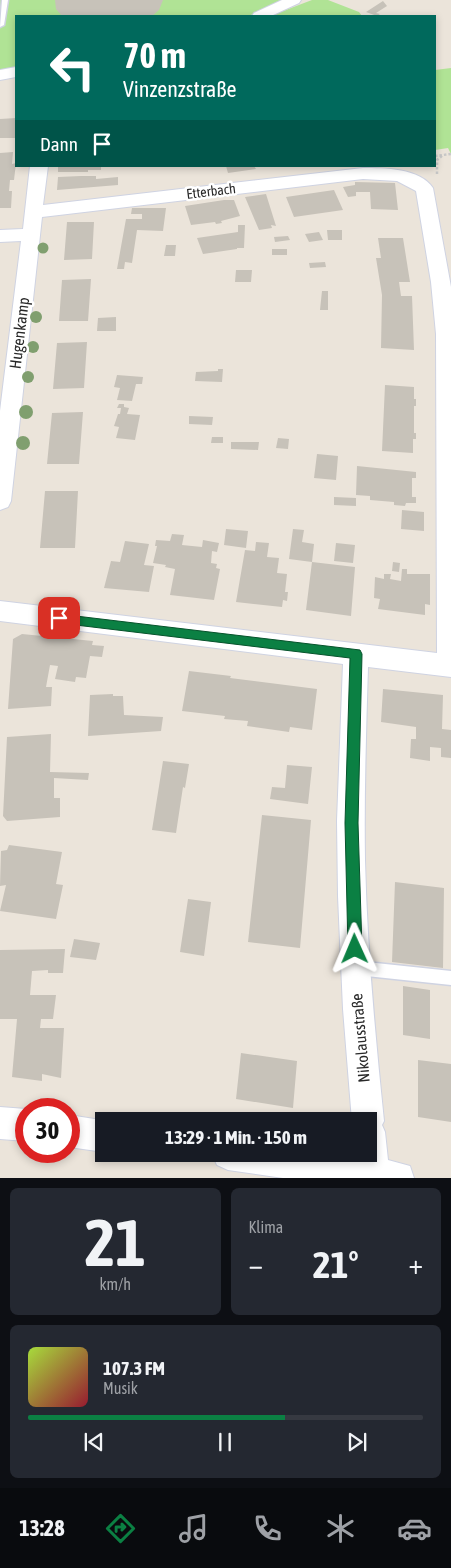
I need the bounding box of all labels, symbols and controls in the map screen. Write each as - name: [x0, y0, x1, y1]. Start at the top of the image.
- icon: left: [40, 35, 105, 100]
- text: 70 m: [123, 35, 186, 75]
- text: Vinzenzstraße: [123, 76, 237, 102]
- icon: arrive: [88, 130, 116, 158]
- text: Dann: [40, 133, 78, 155]
- street label: Etterbach: [185, 180, 237, 202]
- street label: Hugenkamp: [6, 296, 33, 370]
- pin: [38, 597, 80, 639]
- icon: arrive: [45, 604, 73, 632]
- position arrow: [328, 922, 380, 974]
- street label: Nikolausstraße: [347, 993, 373, 1083]
- speed limit sign: 30: [15, 1098, 80, 1163]
- text: 13:29 · 1 Min. · 150 m: [165, 1126, 307, 1148]
- text: 21: [85, 1205, 146, 1280]
- text: Klima: [249, 1218, 283, 1236]
- text: 21°: [313, 1243, 359, 1286]
- text: −: [249, 1248, 263, 1280]
- text: +: [408, 1248, 423, 1280]
- text: km/h: [99, 1275, 131, 1293]
- text: 107.3 FM: [103, 1357, 165, 1379]
- text: Musik: [103, 1379, 138, 1397]
- icon: previous: [80, 1428, 108, 1456]
- icon: pause: [211, 1428, 239, 1456]
- icon: next: [343, 1428, 371, 1456]
- icon: directions: [103, 1511, 138, 1546]
- icon: music: [176, 1511, 211, 1546]
- icon: phone: [250, 1511, 285, 1546]
- icon: climate: [323, 1511, 358, 1546]
- icon: car: [397, 1511, 432, 1546]
- text: 13:28: [19, 1515, 65, 1541]

